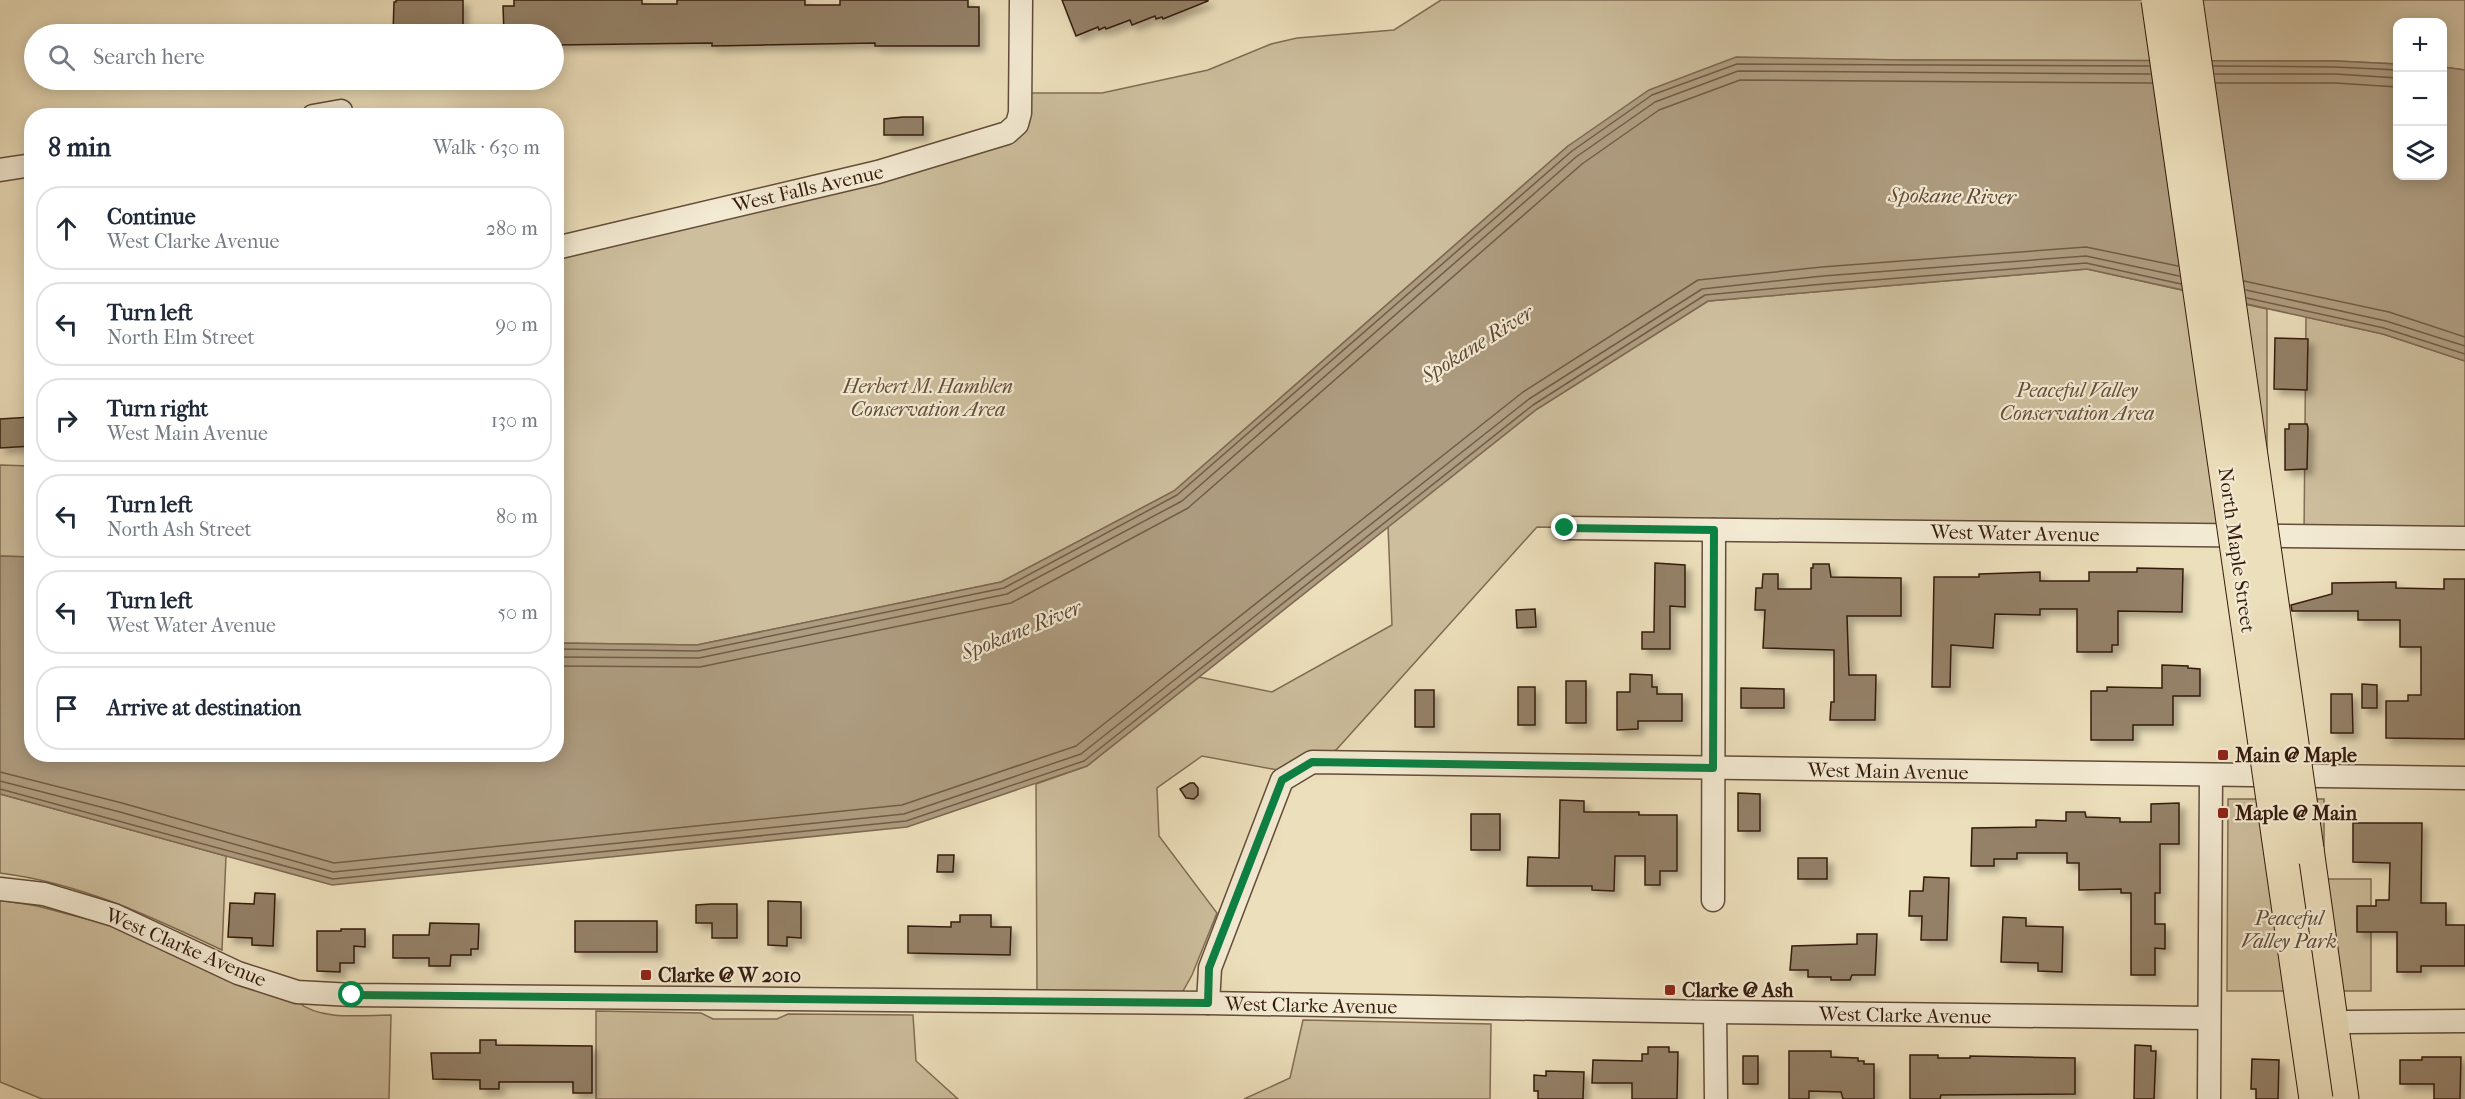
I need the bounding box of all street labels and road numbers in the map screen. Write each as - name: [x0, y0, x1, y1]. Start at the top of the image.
- street label: West Falls Avenue: [729, 160, 886, 217]
- street label: North Maple Street: [2214, 466, 2259, 634]
- street label: West Water Avenue: [1929, 521, 2100, 546]
- street label: West Main Avenue: [1806, 759, 1969, 784]
- street label: West Clarke Avenue: [101, 903, 270, 992]
- street label: West Clarke Avenue: [1224, 992, 1397, 1019]
- street label: West Clarke Avenue: [1818, 1002, 1991, 1029]

